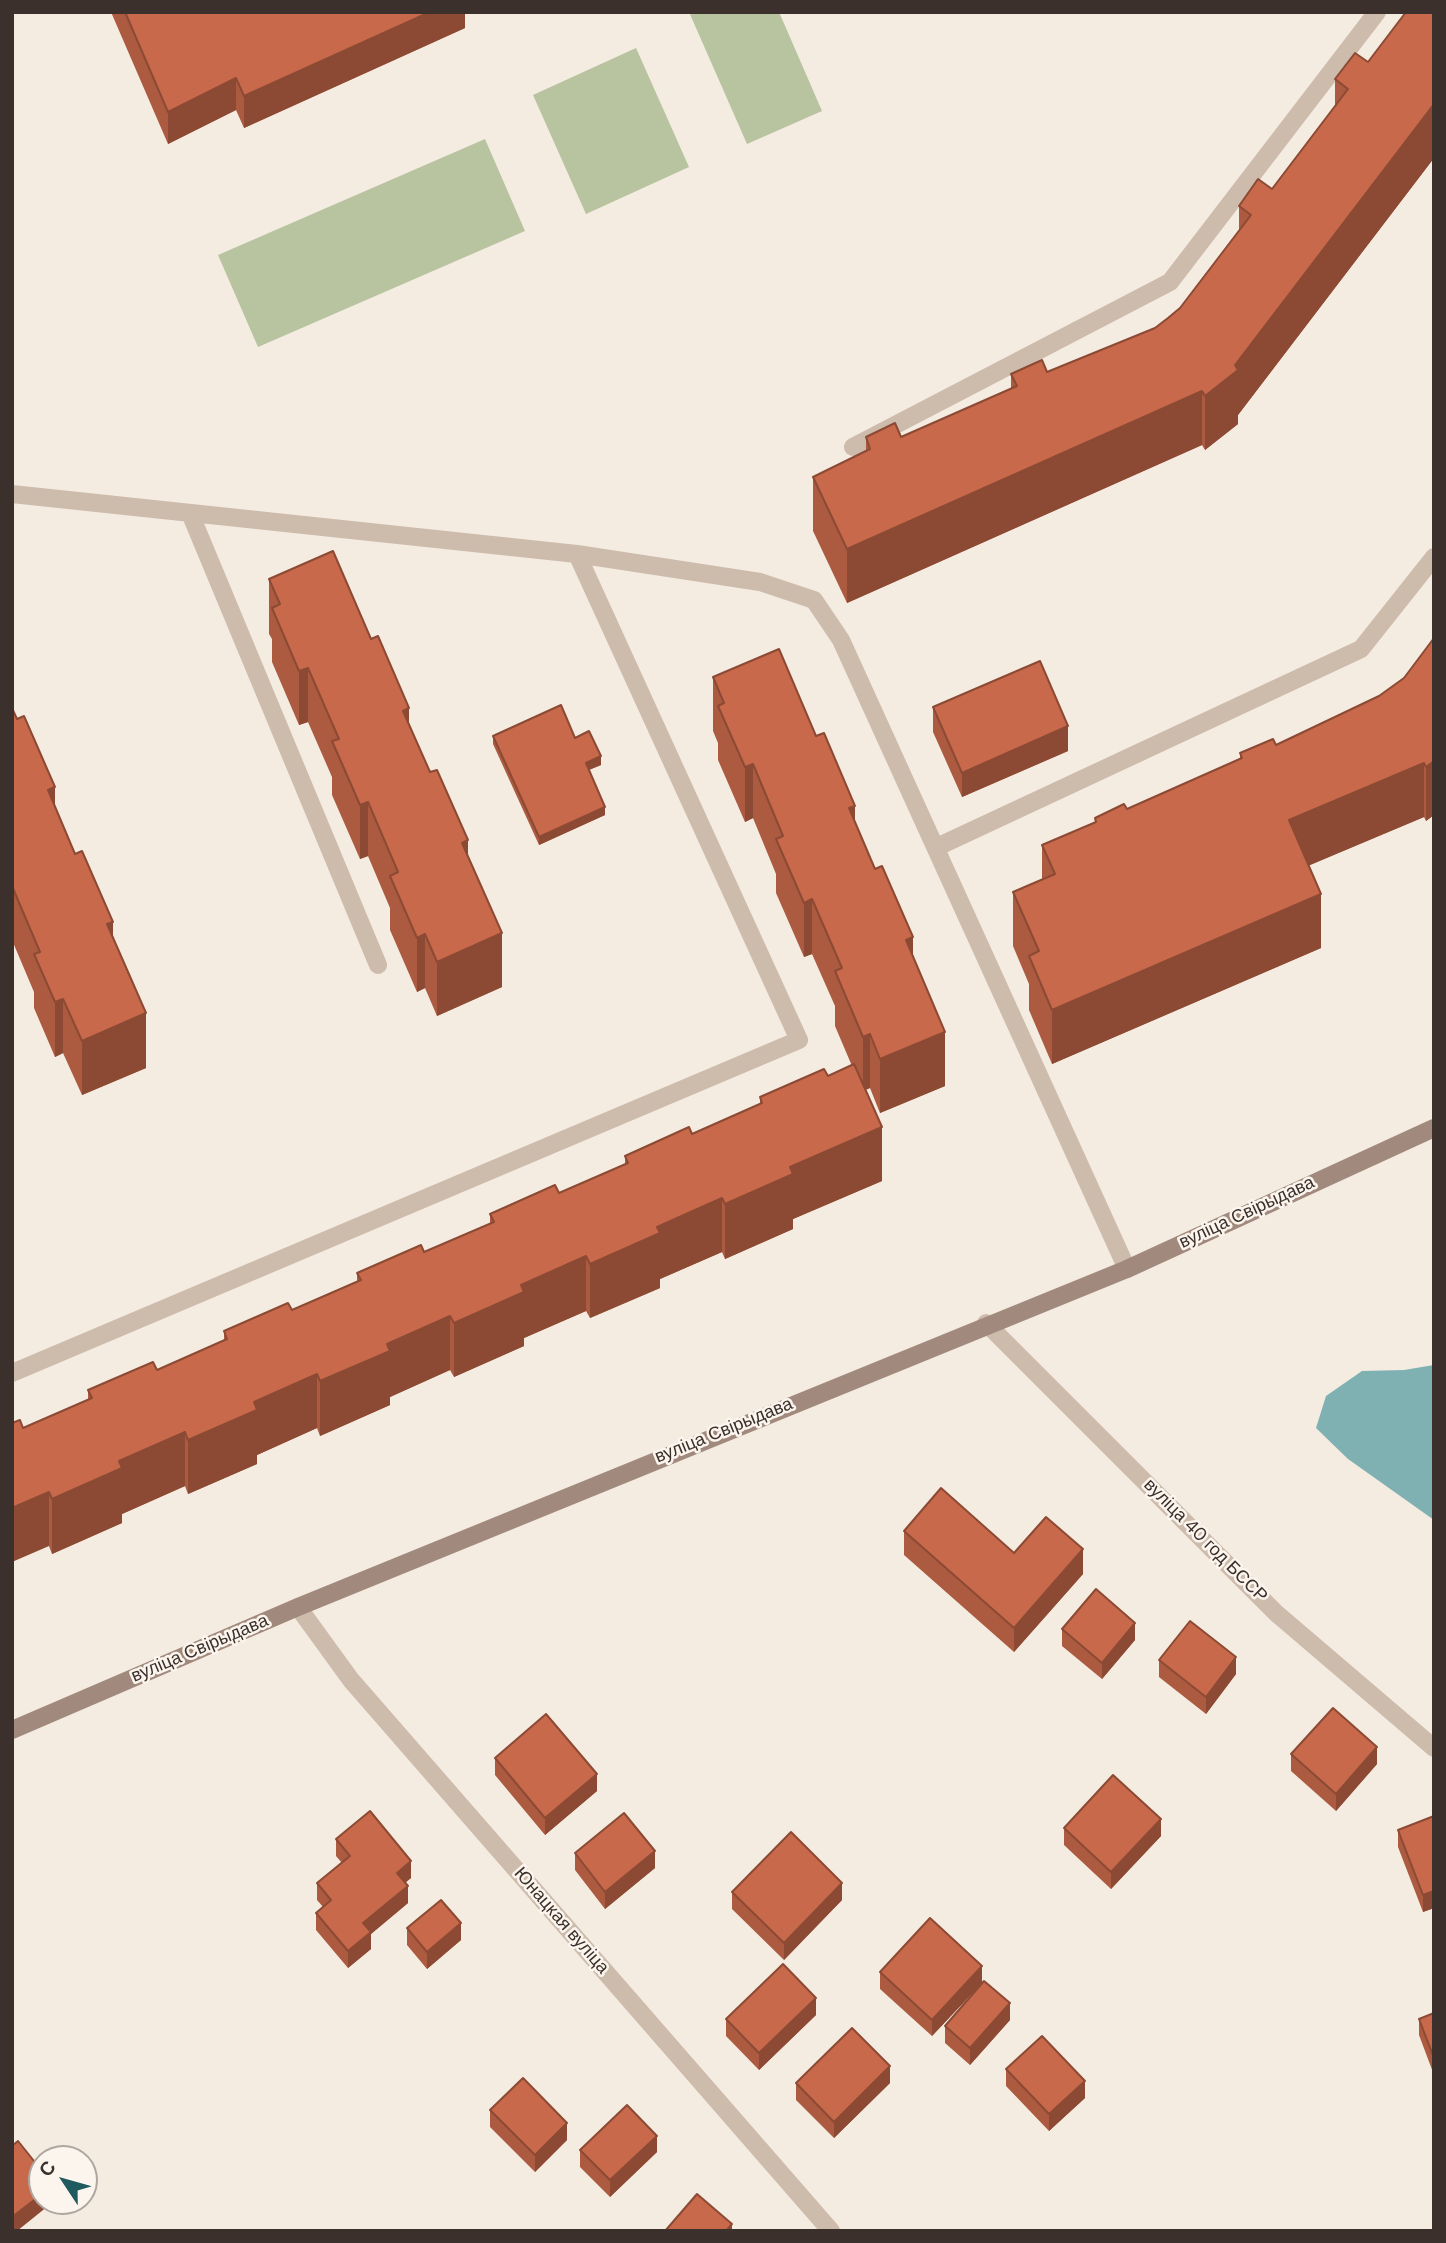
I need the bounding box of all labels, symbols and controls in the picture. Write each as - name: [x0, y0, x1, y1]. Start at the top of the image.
- street label: вуліца Свірыдава: [1176, 1172, 1318, 1254]
- street label: вуліца Свірыдава: [652, 1393, 796, 1469]
- street label: вуліца 40 год БССР: [1139, 1475, 1271, 1607]
- street label: вуліца Свірыдава: [128, 1610, 272, 1688]
- street label: Юнацкая вуліца: [509, 1863, 613, 1979]
- north arrow: [28, 2145, 98, 2215]
- text: С: [33, 2156, 61, 2181]

